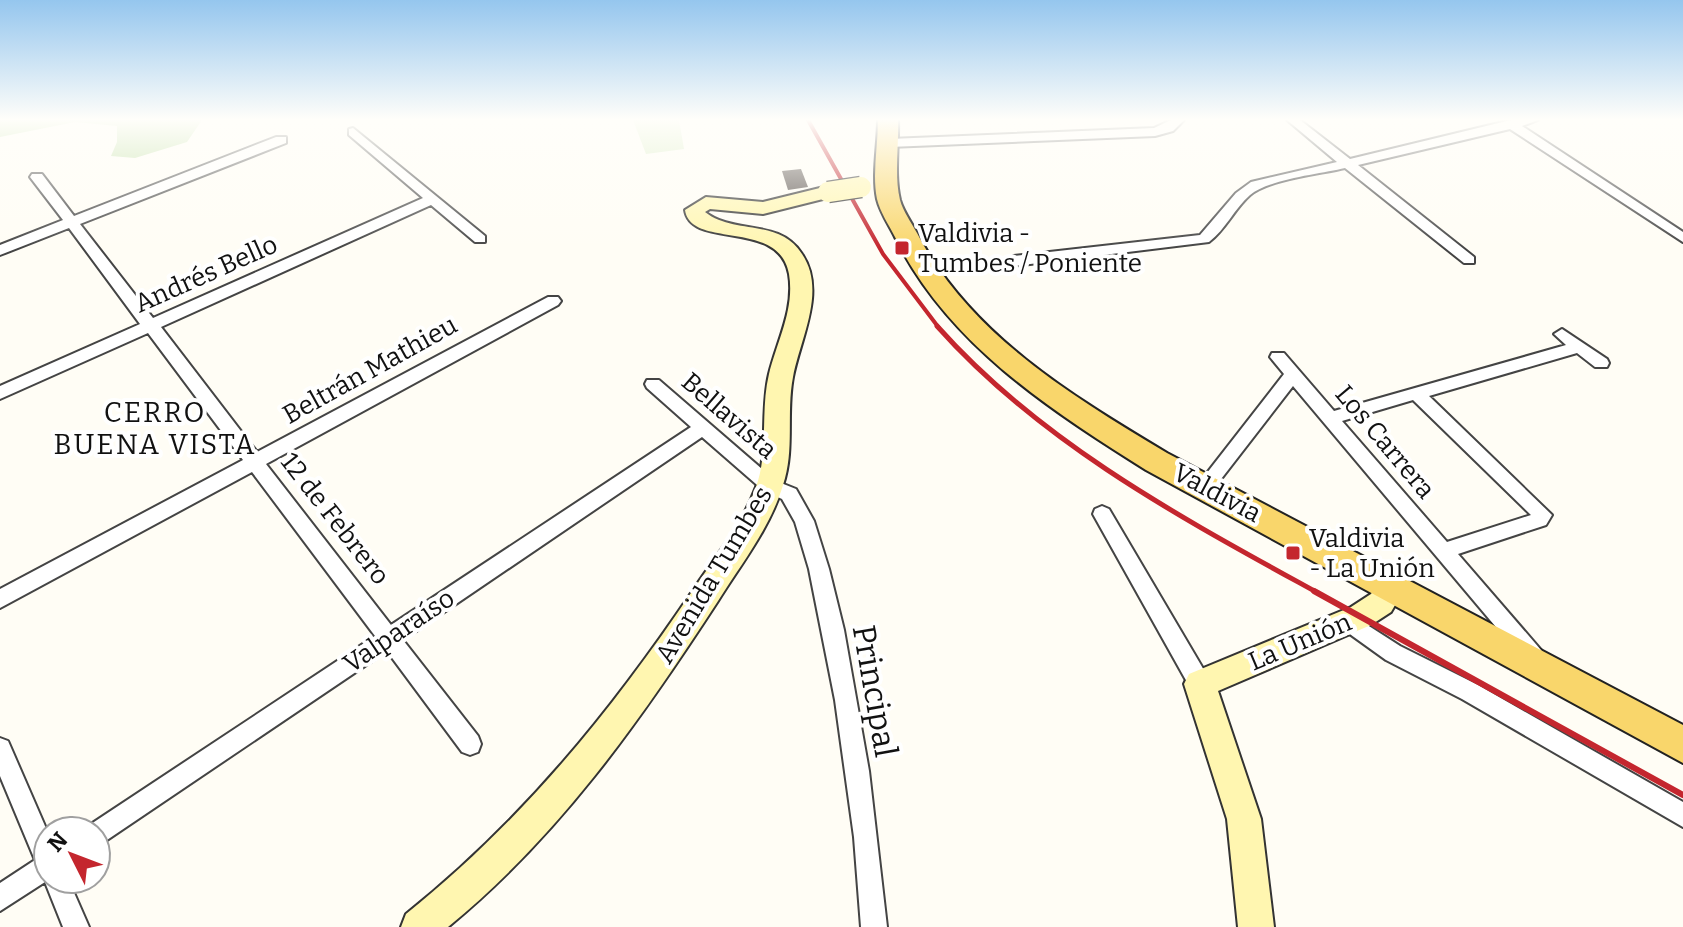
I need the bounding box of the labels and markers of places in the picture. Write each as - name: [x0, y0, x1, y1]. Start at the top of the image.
- place label: Valdivia - Tumbes / Poniente: [918, 218, 1142, 279]
- marker: Valdivia - Tumbes / Poniente: [893, 239, 911, 257]
- place label: Valdivia - La Unión: [1309, 523, 1435, 584]
- marker: Valdivia - La Unión: [1284, 544, 1302, 562]

